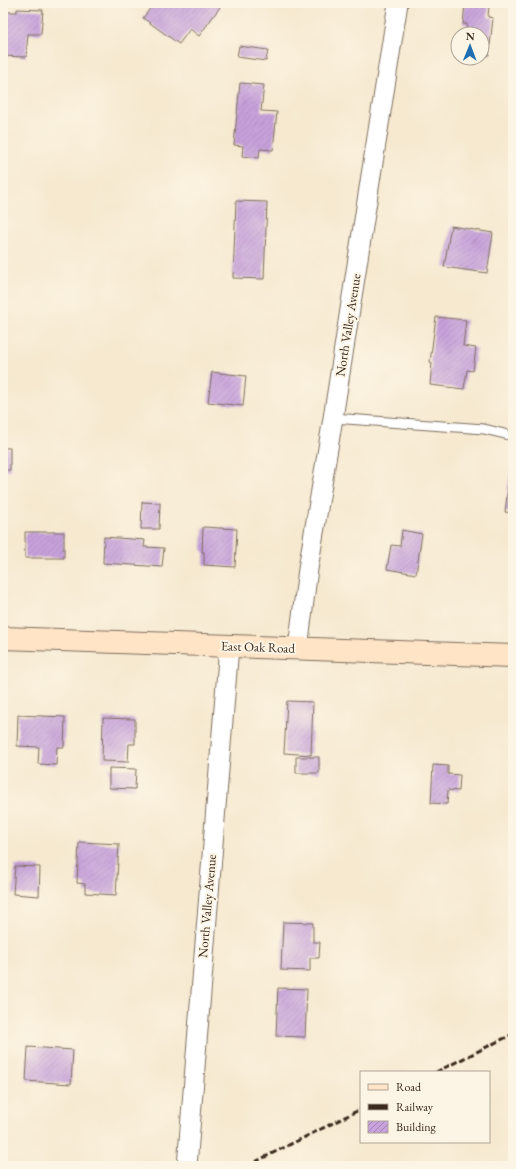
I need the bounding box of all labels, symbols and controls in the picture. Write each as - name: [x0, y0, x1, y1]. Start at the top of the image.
- north arrow: [450, 26, 490, 66]
- text: N: [466, 29, 475, 43]
- street label: North Valley Avenue: [331, 272, 365, 378]
- street label: East Oak Road: [221, 637, 296, 657]
- street label: North Valley Avenue: [194, 853, 220, 959]
- legend: [360, 1071, 490, 1143]
- text: Road: [396, 1079, 422, 1095]
- text: Railway: [396, 1099, 434, 1115]
- text: Building: [396, 1119, 437, 1135]

